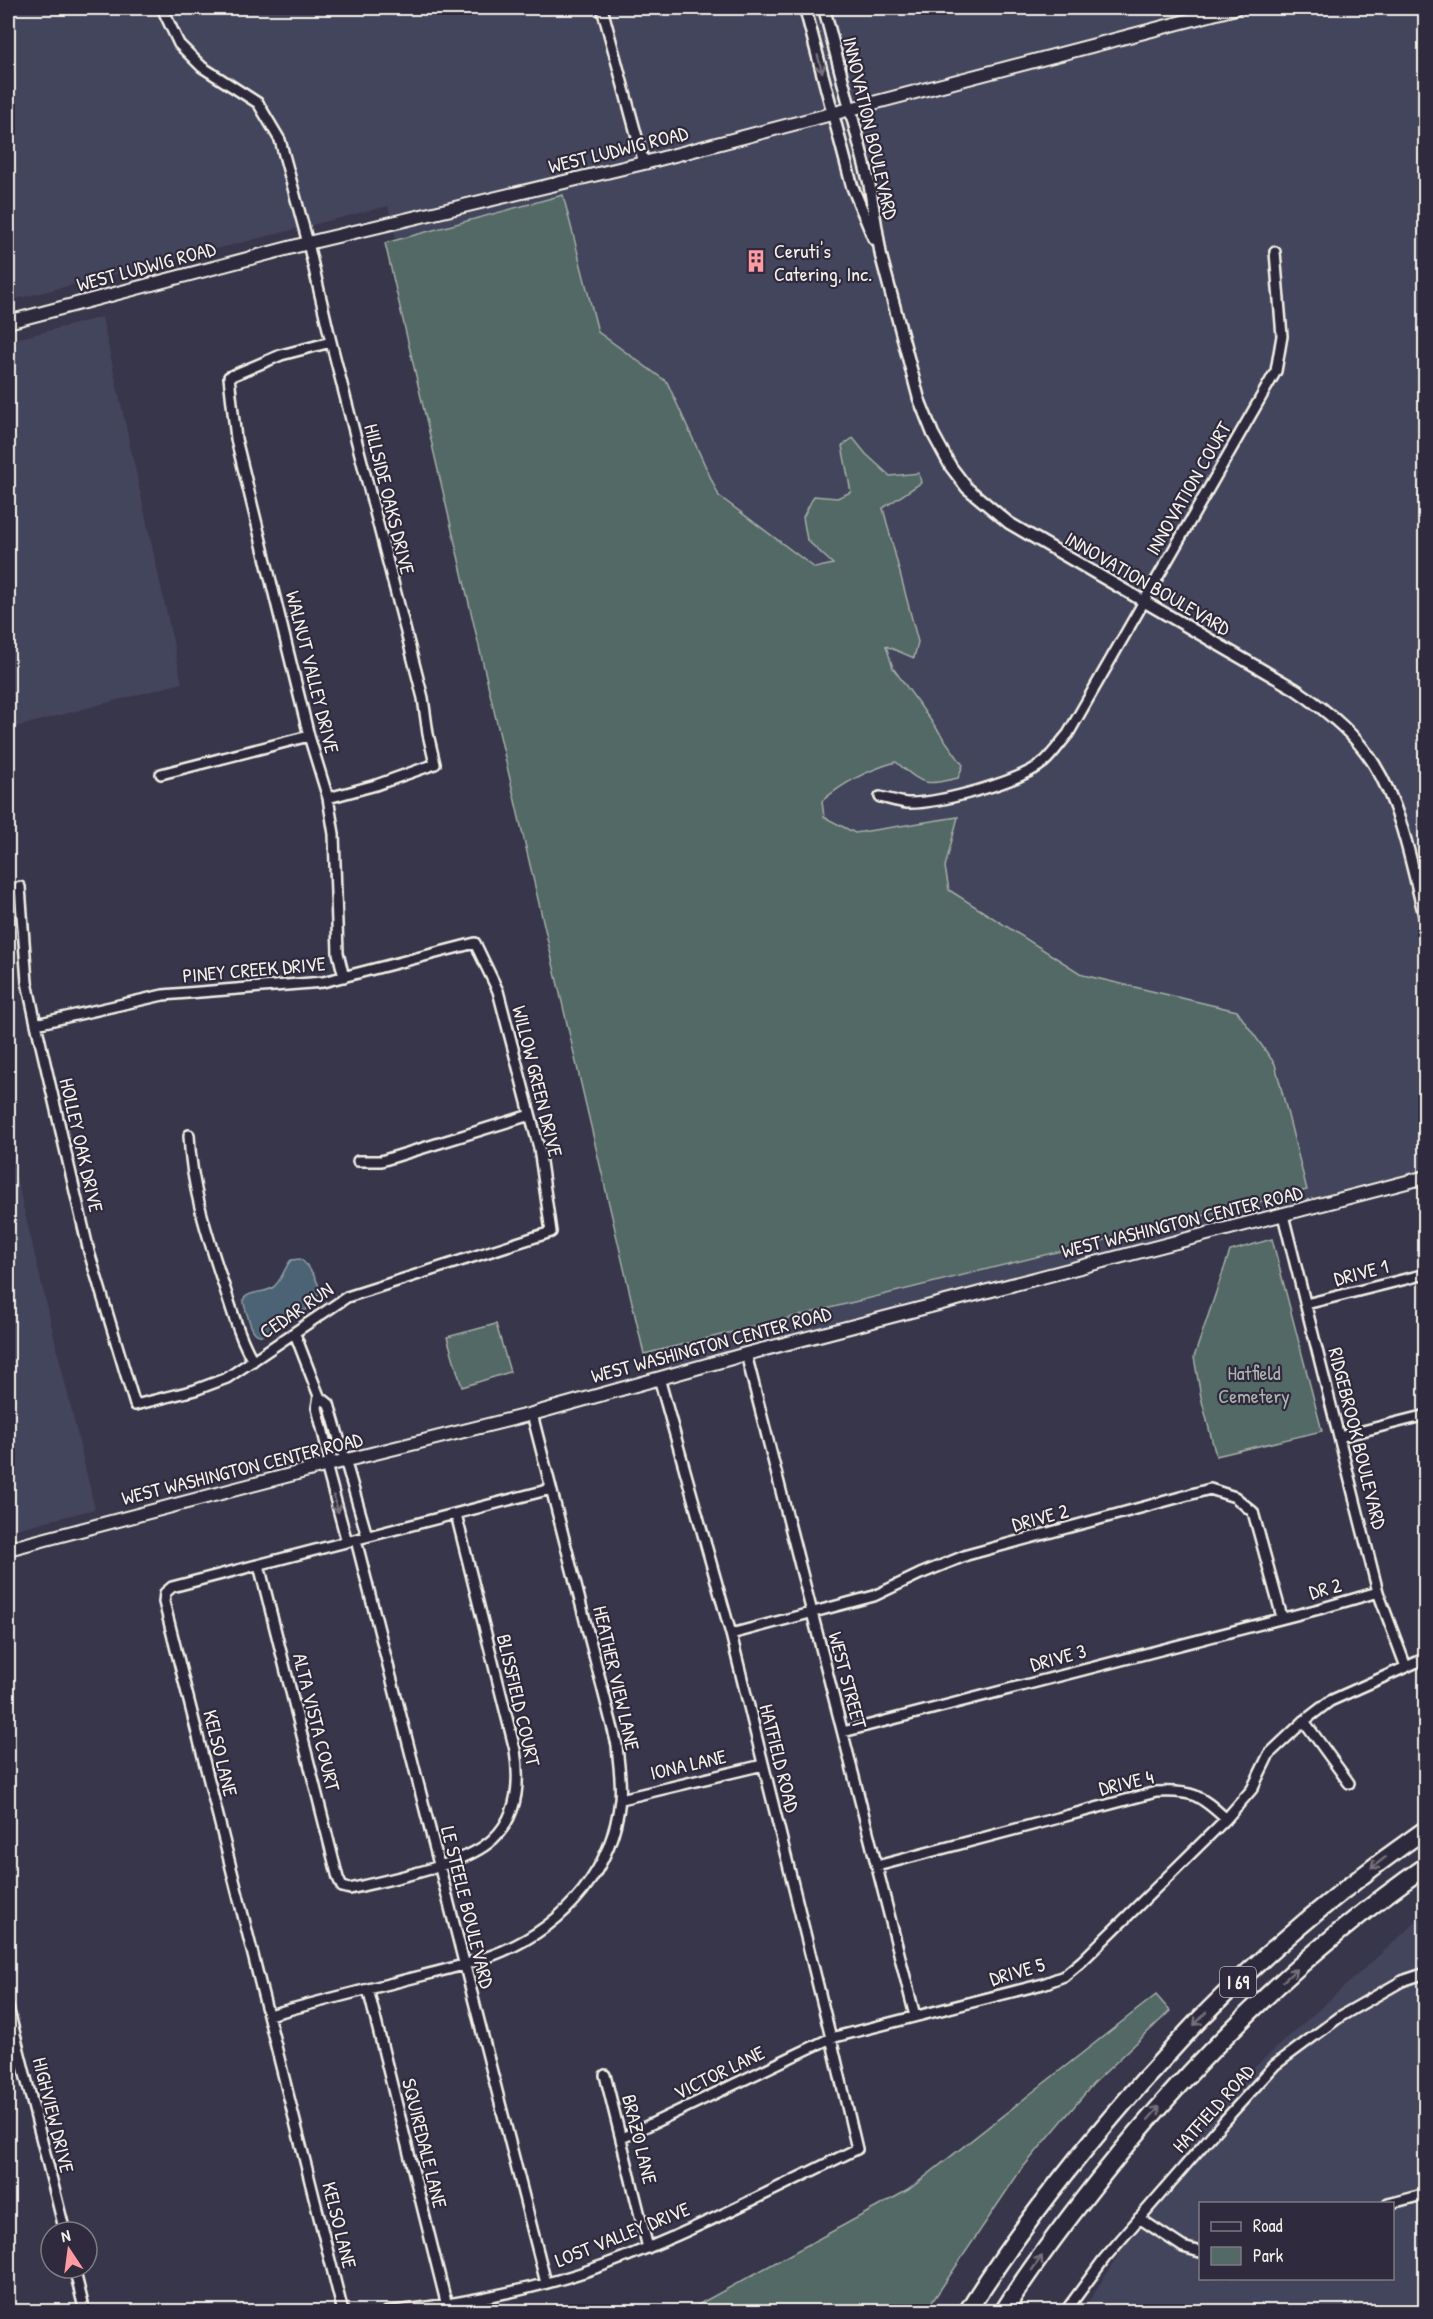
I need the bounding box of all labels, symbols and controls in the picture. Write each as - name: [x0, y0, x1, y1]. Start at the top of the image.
- street label: INNOVATION BOULEVARD: [837, 34, 905, 222]
- one-way arrow: [814, 54, 826, 73]
- street label: WEST LUDWIG ROAD: [545, 118, 691, 179]
- street label: WEST LUDWIG ROAD: [73, 234, 219, 298]
- place label: Ceruti's Catering, Inc.: [774, 237, 872, 287]
- building icon: Ceruti's Catering, Inc.: [743, 248, 769, 274]
- street label: INNOVATION COURT: [1139, 416, 1238, 560]
- street label: HILLSIDE OAKS DRIVE: [358, 421, 422, 577]
- street label: INNOVATION BOULEVARD: [1060, 525, 1236, 642]
- street label: WALNUT VALLEY DRIVE: [280, 588, 346, 756]
- street label: PINEY CREEK DRIVE: [181, 949, 327, 989]
- street label: WILLOW GREEN DRIVE: [506, 1003, 570, 1160]
- street label: HOLLEY OAK DRIVE: [53, 1075, 111, 1215]
- street label: WEST WASHINGTON CENTER ROAD: [1059, 1178, 1306, 1264]
- street label: DRIVE 1: [1331, 1252, 1391, 1292]
- street label: CEDAR RUN: [254, 1275, 338, 1345]
- street label: WEST WASHINGTON CENTER ROAD: [588, 1299, 834, 1389]
- street label: RIDGEBROOK BOULEVARD: [1322, 1344, 1394, 1532]
- park label: Hatfield Cemetery: [1218, 1359, 1290, 1409]
- street label: WEST WASHINGTON CENTER ROAD: [119, 1425, 366, 1511]
- one-way arrow: [331, 1494, 343, 1513]
- street label: DRIVE 2: [1009, 1496, 1072, 1537]
- street label: DR 2: [1306, 1571, 1345, 1605]
- street label: HEATHER VIEW LANE: [587, 1603, 647, 1753]
- street label: WEST STREET: [822, 1629, 874, 1732]
- street label: BLISSFIELD COURT: [491, 1631, 547, 1769]
- street label: DRIVE 3: [1027, 1637, 1089, 1677]
- street label: ALTA VISTA COURT: [287, 1650, 347, 1794]
- street label: HATFIELD ROAD: [754, 1701, 807, 1815]
- street label: KELSO LANE: [197, 1707, 245, 1799]
- street label: IONA LANE: [647, 1742, 729, 1786]
- street label: DRIVE 4: [1096, 1763, 1156, 1801]
- street label: LE STEELE BOULEVARD: [435, 1823, 501, 1991]
- one-way arrow: [1370, 1856, 1386, 1869]
- street label: DRIVE 5: [986, 1950, 1048, 1992]
- road number: I 69: [1220, 1967, 1256, 1997]
- one-way arrow: [1283, 1967, 1298, 1982]
- one-way arrow: [1193, 2012, 1208, 2027]
- street label: VICTOR LANE: [669, 2038, 769, 2106]
- street label: HIGHVIEW DRIVE: [27, 2054, 81, 2176]
- street label: HATFIELD ROAD: [1166, 2058, 1260, 2158]
- street label: SQUIREDALE LANE: [396, 2075, 454, 2211]
- street label: BRAZO LANE: [616, 2091, 664, 2187]
- one-way arrow: [1147, 2106, 1161, 2121]
- street label: KELSO LANE: [316, 2179, 364, 2271]
- street label: LOST VALLEY DRIVE: [551, 2195, 694, 2273]
- legend: [1199, 2202, 1394, 2280]
- text: Road: [1253, 2213, 1283, 2238]
- north arrow: [39, 2220, 99, 2280]
- text: N: [59, 2224, 73, 2247]
- text: Park: [1253, 2243, 1284, 2268]
- one-way arrow: [1031, 2256, 1043, 2272]

